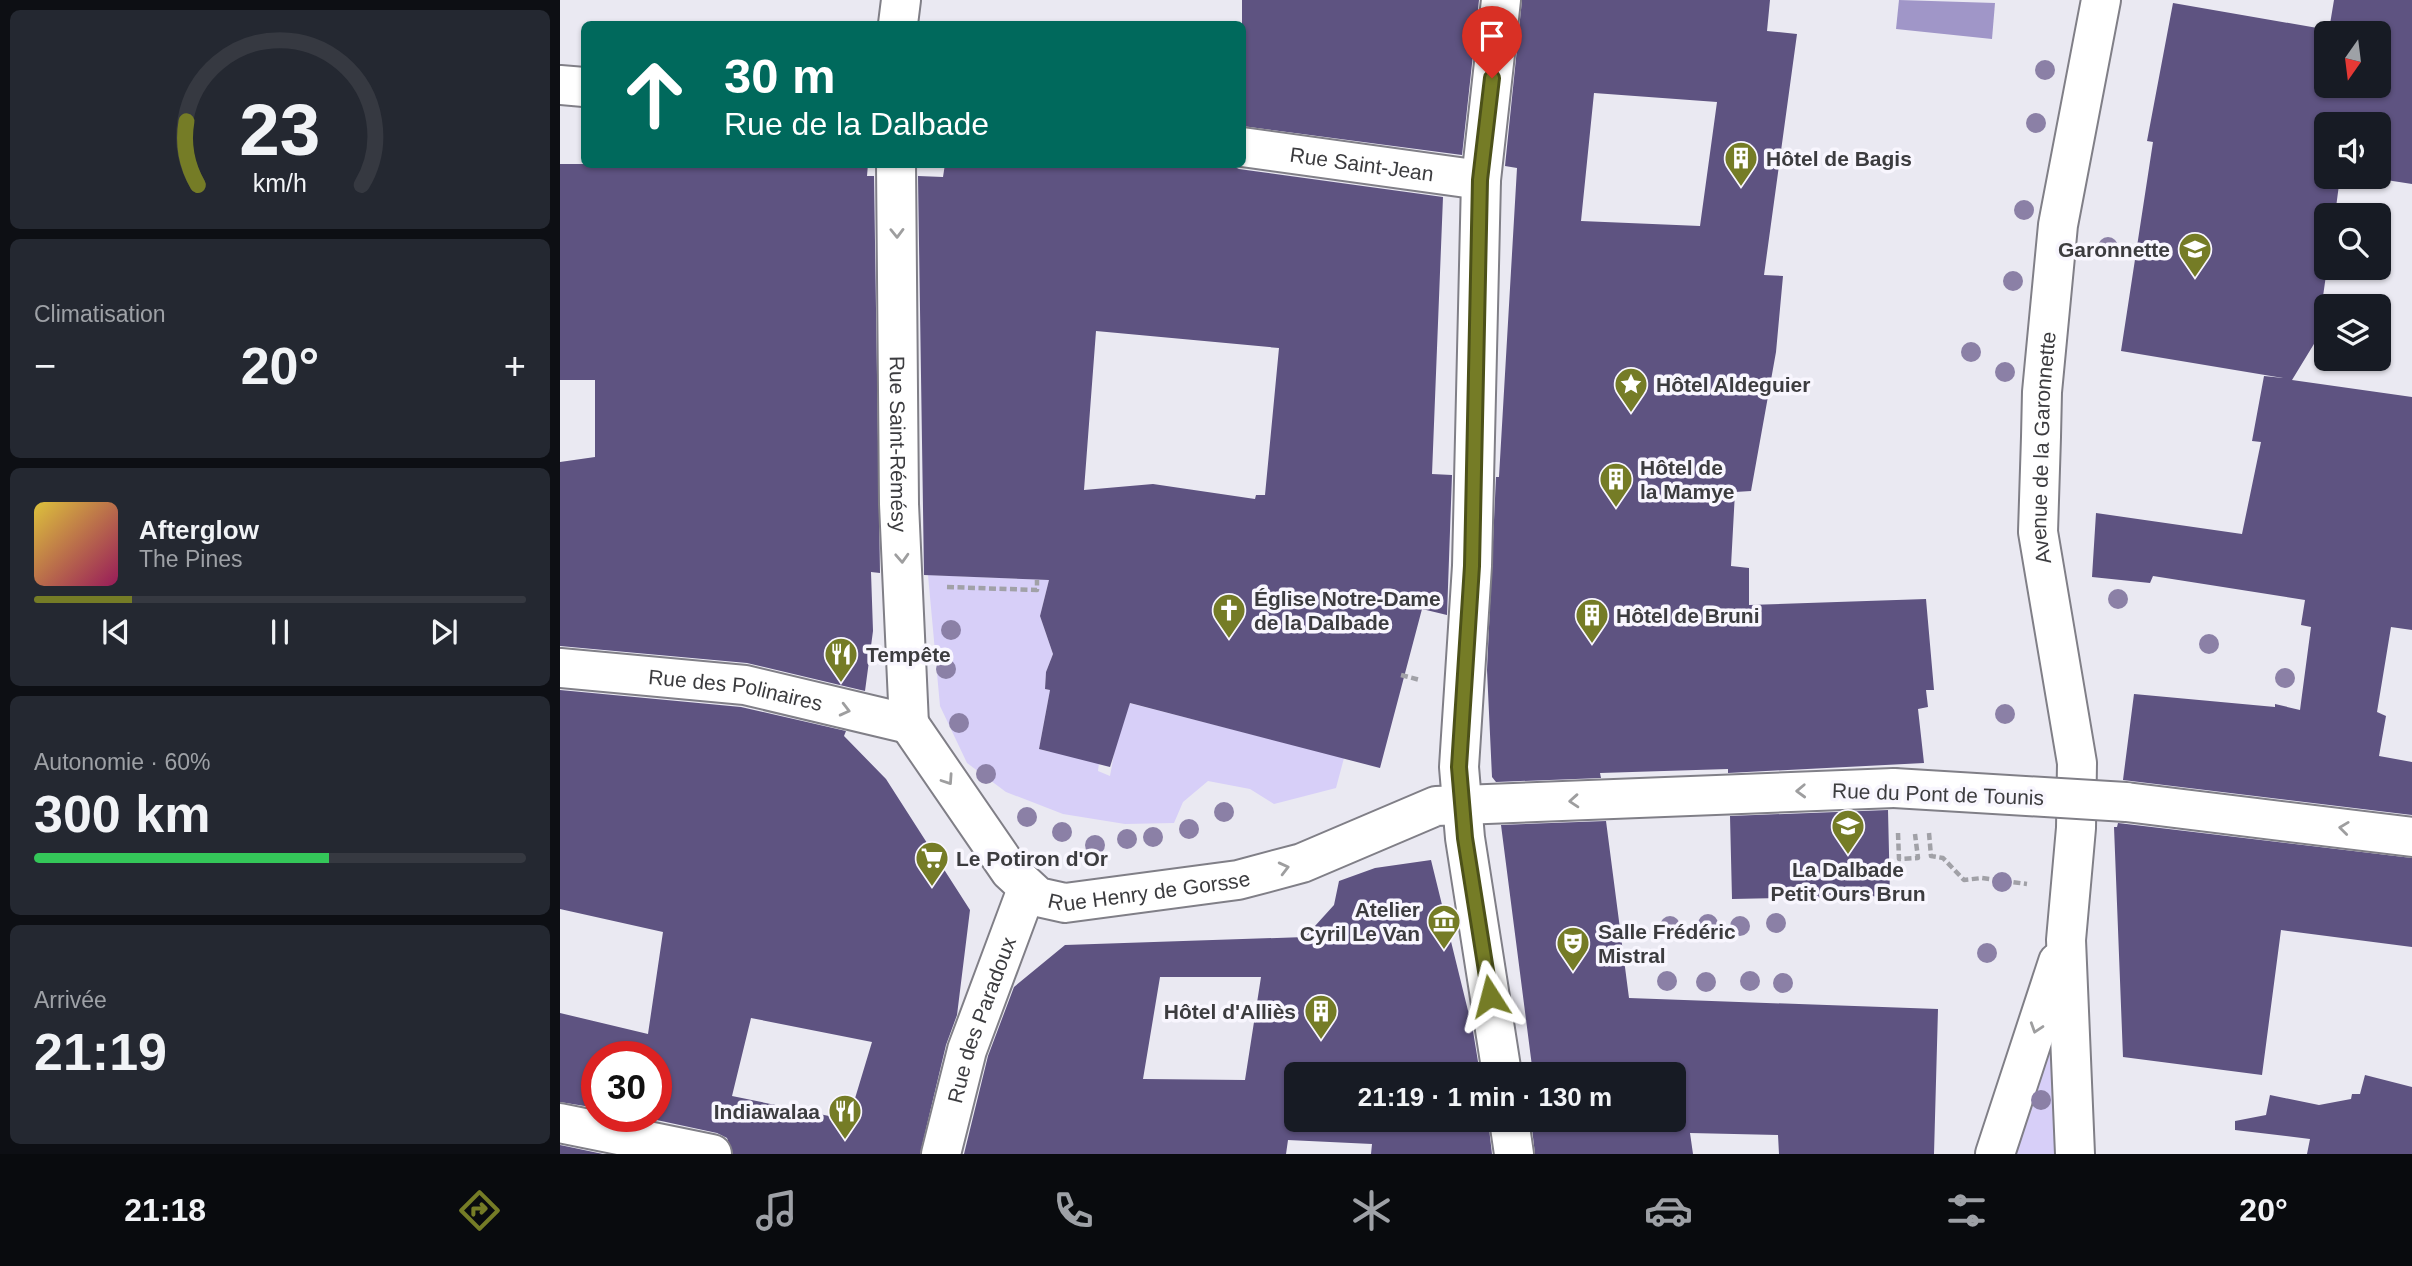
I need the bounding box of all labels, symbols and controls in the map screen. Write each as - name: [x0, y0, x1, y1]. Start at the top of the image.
- pin: [1462, 6, 1522, 78]
- icon: arrive: [1473, 17, 1511, 55]
- north arrow: [2314, 21, 2390, 98]
- map controls: [2314, 21, 2391, 371]
- icon: ahead: [609, 49, 700, 140]
- text: 30 m: [724, 49, 836, 103]
- text: 23: [240, 90, 320, 171]
- text: Rue de la Dalbade: [724, 106, 989, 142]
- button: sound: [2314, 112, 2391, 189]
- building icon: Hôtel de Bagis: [1722, 139, 1760, 188]
- street label: Rue Saint-Jean: [1289, 142, 1435, 185]
- place label: Hôtel de Bagis: [1766, 147, 1912, 170]
- text: km/h: [253, 169, 307, 197]
- button: search: [2314, 203, 2391, 280]
- one-way arrow: [889, 227, 904, 238]
- school or university icon: Garonnette: [2176, 230, 2214, 279]
- place label: Garonnette: [2058, 238, 2170, 261]
- button: layers: [2314, 294, 2391, 371]
- text: Climatisation: [34, 301, 166, 327]
- street label: Avenue de la Garonnette: [2026, 330, 2059, 566]
- text: 20°: [241, 337, 319, 395]
- text: −: [34, 345, 56, 387]
- text: +: [504, 345, 526, 387]
- street label: Rue Saint-Rémésy: [886, 356, 912, 533]
- place icon: Hôtel Aldeguier: [1612, 365, 1650, 414]
- place label: Hôtel Aldeguier: [1656, 373, 1810, 396]
- place label: Hôtel de la Mamye: [1640, 456, 1735, 503]
- building icon: Hôtel de la Mamye: [1597, 460, 1635, 509]
- text: Afterglow: [139, 515, 259, 545]
- text: The Pines: [139, 546, 243, 572]
- one-way arrow: [894, 553, 909, 564]
- place label: Église Notre-Dame de la Dalbade: [1254, 587, 1441, 634]
- church icon: Église Notre-Dame de la Dalbade: [1210, 591, 1248, 640]
- building icon: Hôtel de Bruni: [1573, 596, 1611, 645]
- place label: Hôtel de Bruni: [1616, 604, 1760, 627]
- icon: previous: [97, 613, 135, 651]
- icon: pause: [261, 613, 299, 651]
- icon: next: [425, 613, 463, 651]
- restaurant icon: Tempête: [822, 635, 860, 684]
- place label: Tempête: [866, 643, 951, 666]
- street label: Rue des Polinaires: [647, 665, 825, 715]
- one-way arrow: [839, 702, 851, 716]
- text: Autonomie · 60%: [34, 749, 210, 775]
- one-way arrow: [939, 772, 952, 785]
- street label: Rue du Pont de Tounis: [1832, 779, 2044, 809]
- one-way arrow: [1795, 783, 1806, 799]
- text: 300 km: [34, 785, 210, 843]
- one-way arrow: [1568, 793, 1579, 808]
- school or university icon: La Dalbade Petit Ours Brun: [1829, 807, 1867, 856]
- one-way arrow: [2338, 821, 2350, 836]
- supermarket icon: Le Potiron d'Or: [913, 839, 951, 888]
- place label: Le Potiron d'Or: [956, 847, 1108, 870]
- place label: La Dalbade Petit Ours Brun: [1770, 858, 1926, 905]
- one-way arrow: [1278, 862, 1290, 876]
- street label: Rue Henry de Gorsse: [1046, 866, 1252, 915]
- place label: Atelier Cyril Le Van: [1300, 898, 1420, 945]
- museum icon: Atelier Cyril Le Van: [1425, 902, 1463, 951]
- place label: Salle Frédéric Mistral: [1598, 920, 1736, 967]
- theatre icon: Salle Frédéric Mistral: [1554, 924, 1592, 973]
- street label: Rue des Paradoux: [943, 933, 1020, 1105]
- position arrow: [1453, 959, 1527, 1033]
- text: Arrivée: [34, 987, 107, 1013]
- building icon: Hôtel d'Alliès: [1302, 992, 1340, 1041]
- place label: Hôtel d'Alliès: [1164, 1000, 1296, 1023]
- one-way arrow: [2030, 1021, 2044, 1033]
- text: 21:19: [34, 1023, 167, 1081]
- speed limit sign: 30: [581, 1041, 672, 1132]
- text: 21:19 · 1 min · 130 m: [1358, 1082, 1612, 1112]
- restaurant icon: Indiawalaa: [826, 1092, 864, 1141]
- place label: Indiawalaa: [714, 1100, 820, 1123]
- icon: directions: [455, 1186, 504, 1235]
- icon: music: [752, 1186, 801, 1235]
- icon: phone: [1049, 1186, 1098, 1235]
- icon: climate: [1347, 1186, 1396, 1235]
- icon: car: [1644, 1186, 1693, 1235]
- icon: filters: [1942, 1186, 1991, 1235]
- text: 21:18: [124, 1192, 206, 1228]
- text: 20°: [2239, 1192, 2288, 1228]

